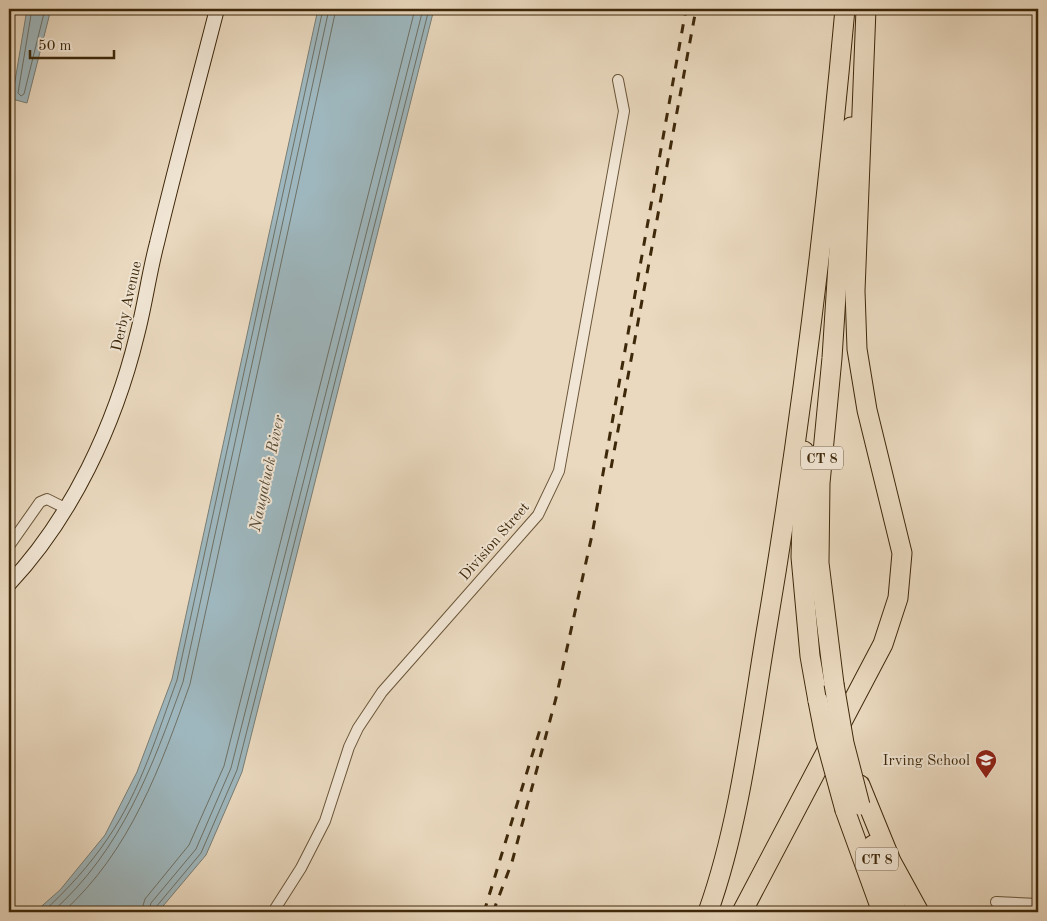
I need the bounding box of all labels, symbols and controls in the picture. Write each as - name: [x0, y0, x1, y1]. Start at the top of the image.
- scale bar: [30, 28, 114, 60]
- text: 50 m: [38, 39, 72, 54]
- street label: Derby Avenue: [110, 260, 145, 353]
- water label: Naugatuck River: [248, 413, 288, 534]
- road number: CT 8: [801, 446, 843, 469]
- street label: Division Street: [457, 500, 533, 584]
- school or university icon: Irving School: [974, 748, 998, 779]
- place label: Irving School: [883, 754, 970, 769]
- road number: CT 8: [856, 848, 898, 871]

